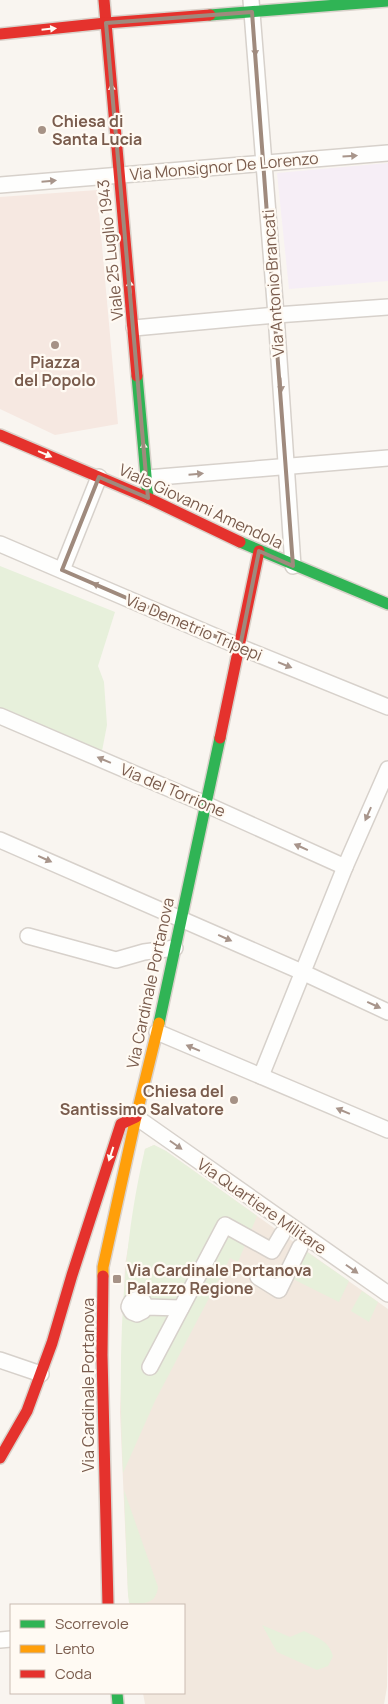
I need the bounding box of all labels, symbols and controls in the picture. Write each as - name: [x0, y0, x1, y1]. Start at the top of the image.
- one-way arrow: [41, 25, 57, 33]
- one-way arrow: [251, 41, 259, 57]
- one-way arrow: [108, 83, 116, 99]
- place label: Chiesa di Santa Lucia: [52, 110, 142, 150]
- marker: Chiesa di Santa Lucia: [36, 124, 48, 136]
- street label: Via Monsignor De Lorenzo: [129, 147, 319, 185]
- one-way arrow: [342, 152, 358, 160]
- one-way arrow: [41, 176, 57, 184]
- street label: Viale 25 Luglio 1943: [92, 178, 128, 322]
- street label: Via Antonio Brancati: [257, 209, 289, 357]
- one-way arrow: [126, 279, 134, 295]
- marker: Piazza del Popolo: [49, 339, 61, 351]
- place label: Piazza del Popolo: [14, 351, 96, 391]
- one-way arrow: [277, 377, 285, 393]
- one-way arrow: [140, 441, 148, 457]
- one-way arrow: [38, 450, 53, 458]
- street label: Viale Giovanni Amendola: [115, 458, 287, 554]
- one-way arrow: [188, 470, 204, 478]
- one-way arrow: [92, 582, 106, 590]
- street label: Via Demetrio Tripepi: [122, 588, 266, 666]
- one-way arrow: [278, 662, 293, 670]
- one-way arrow: [97, 756, 111, 764]
- street label: Via del Torrione: [117, 758, 229, 822]
- one-way arrow: [364, 807, 372, 821]
- one-way arrow: [294, 842, 308, 850]
- one-way arrow: [38, 856, 52, 864]
- street label: Via Cardinale Portanova: [121, 895, 179, 1071]
- one-way arrow: [218, 934, 232, 942]
- one-way arrow: [366, 1000, 381, 1009]
- one-way arrow: [186, 1043, 200, 1051]
- place label: Chiesa del Santissimo Salvatore: [60, 1080, 224, 1120]
- marker: Chiesa del Santissimo Salvatore: [228, 1094, 240, 1106]
- one-way arrow: [336, 1106, 350, 1114]
- one-way arrow: [169, 1140, 183, 1150]
- one-way arrow: [107, 1147, 115, 1162]
- street label: Via Quartiere Militare: [193, 1153, 331, 1259]
- place label: Via Cardinale Portanova Palazzo Regione: [127, 1259, 312, 1299]
- one-way arrow: [345, 1264, 359, 1274]
- marker: Via Cardinale Portanova Palazzo Regione: [111, 1273, 123, 1285]
- street label: Via Cardinale Portanova: [77, 1298, 99, 1472]
- legend: [10, 1604, 185, 1694]
- text: Scorrevole: [55, 1613, 129, 1634]
- text: Lento: [55, 1638, 95, 1659]
- text: Coda: [55, 1663, 92, 1684]

